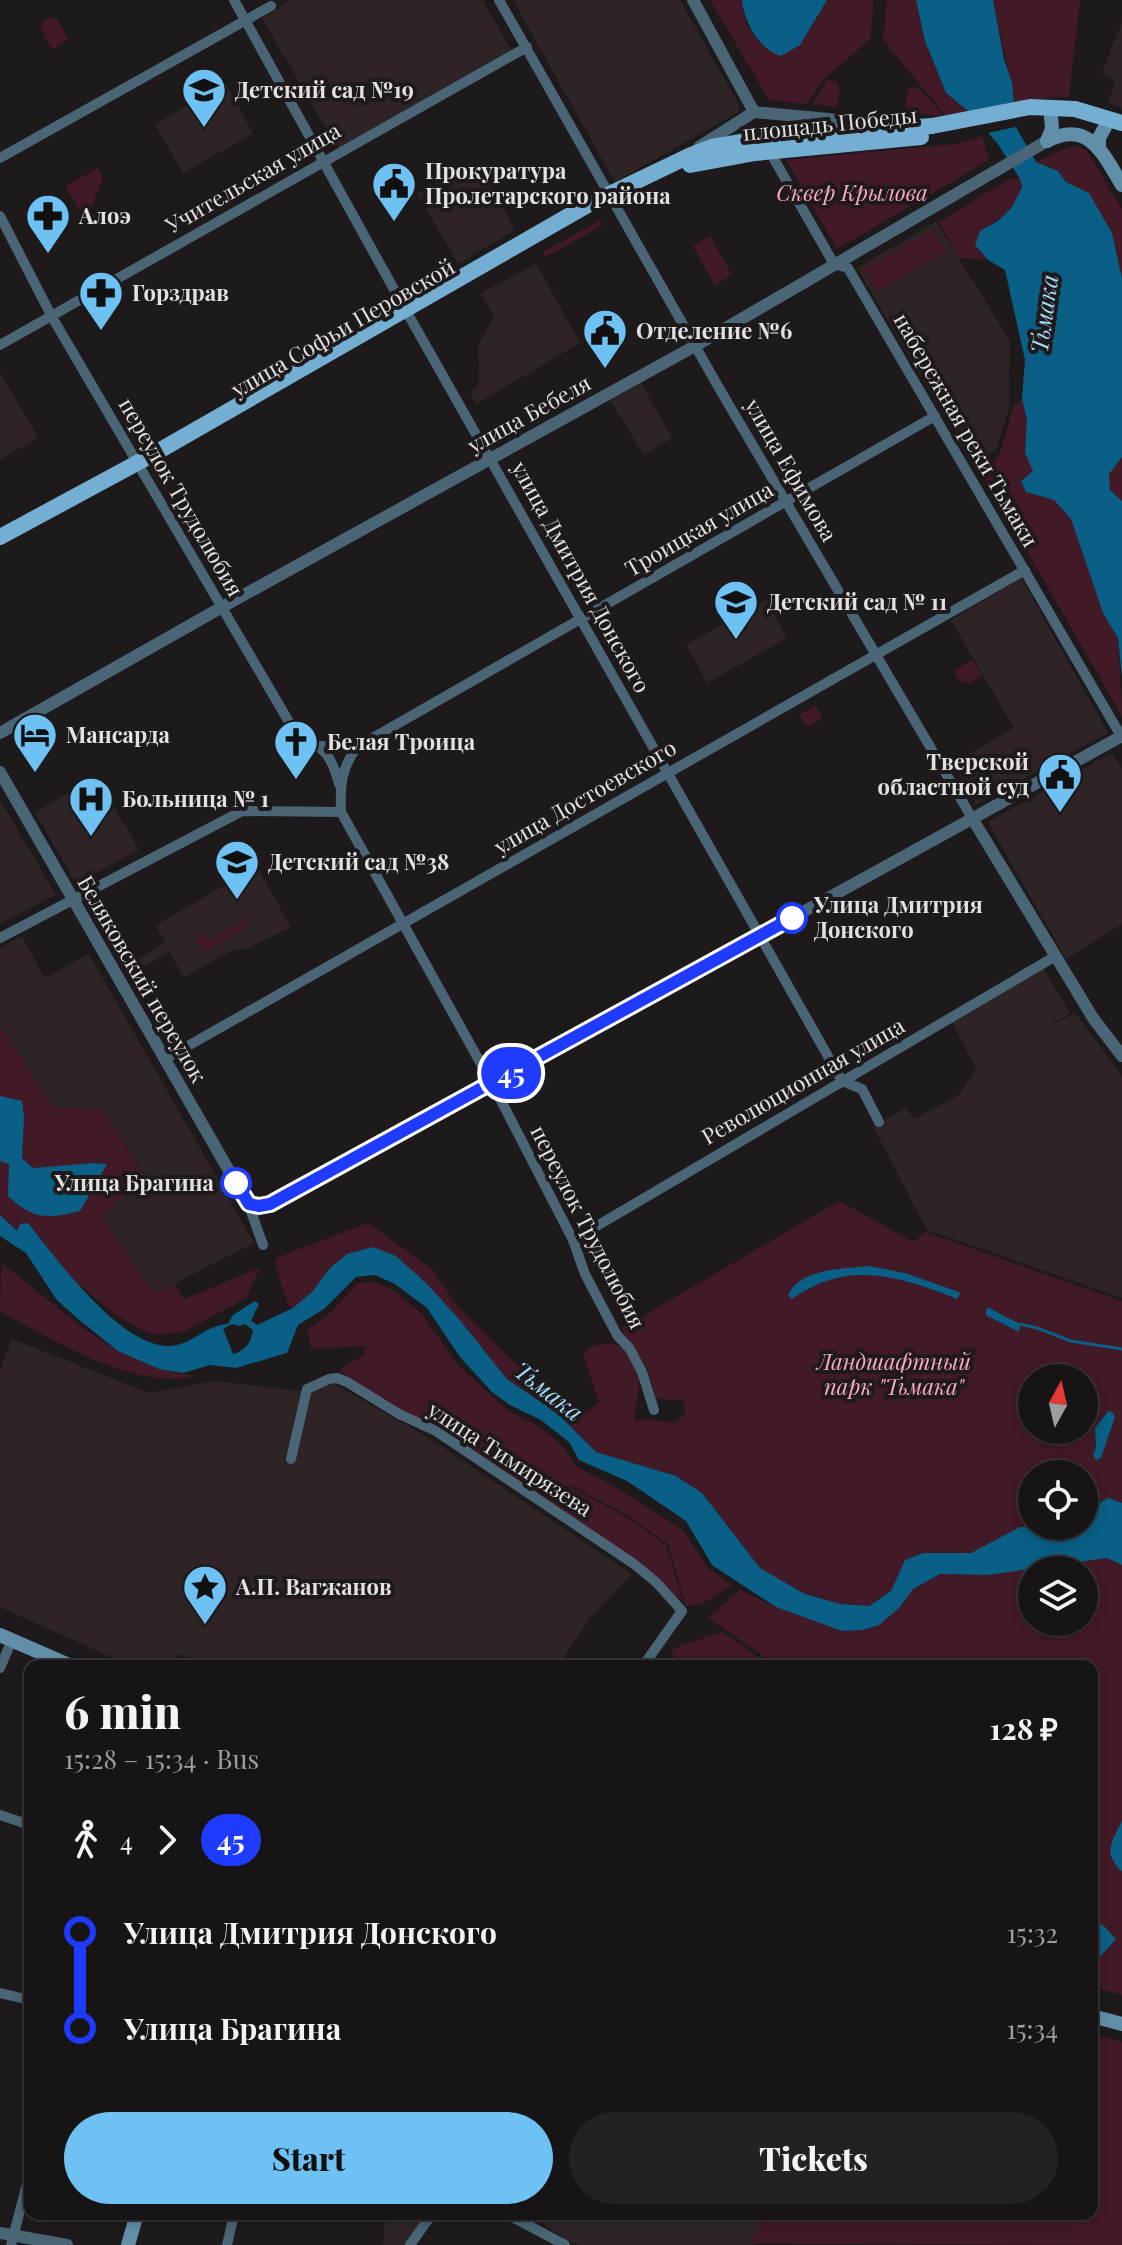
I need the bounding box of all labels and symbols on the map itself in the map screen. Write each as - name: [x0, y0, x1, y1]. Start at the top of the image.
- school or university icon: Детский сад №19: [180, 66, 228, 129]
- place label: Детский сад №19: [235, 74, 414, 104]
- street label: площадь Победы: [741, 99, 919, 147]
- street label: Учительская улица: [159, 115, 346, 240]
- place label: Прокуратура Пролетарского района: [425, 155, 671, 210]
- public building icon: Прокуратура Пролетарского района: [370, 160, 418, 223]
- park label: Сквер Крылова: [776, 177, 928, 207]
- pharmacy icon: Алоэ: [24, 192, 72, 255]
- place label: Алоэ: [78, 200, 131, 230]
- street label: улица Софьи Перовской: [224, 251, 460, 404]
- pharmacy icon: Горздрав: [77, 269, 125, 332]
- water label: Тьмака: [1022, 272, 1064, 355]
- place label: Горздрав: [132, 277, 229, 307]
- public building icon: Отделение №6: [581, 307, 629, 370]
- street label: набережная реки Тьмаки: [887, 307, 1046, 552]
- place label: Отделение №6: [636, 315, 792, 345]
- street label: улица Бебеля: [461, 367, 596, 460]
- street label: переулок Трудолюбия: [113, 392, 251, 602]
- street label: улица Ефимова: [738, 392, 845, 546]
- street label: улица Дмитрия Донского: [505, 454, 658, 698]
- street label: Троицкая улица: [619, 474, 778, 583]
- school or university icon: Детский сад № 11: [712, 578, 760, 641]
- place label: Детский сад № 11: [767, 586, 947, 616]
- hotel icon: Мансарда: [11, 711, 59, 774]
- church icon: Белая Троица: [272, 718, 320, 781]
- place label: Мансарда: [66, 719, 170, 749]
- place label: Белая Троица: [327, 726, 476, 756]
- street label: улица Достоевского: [487, 732, 681, 861]
- place label: Тверской областной суд: [878, 746, 1029, 801]
- public building icon: Тверской областной суд: [1036, 751, 1084, 814]
- hospital icon: Больница № 1: [67, 775, 115, 838]
- place label: Больница № 1: [122, 783, 269, 813]
- school or university icon: Детский сад №38: [213, 838, 261, 901]
- place label: Детский сад №38: [268, 846, 449, 876]
- street label: Беляковский переулок: [71, 869, 215, 1088]
- place label: Улица Дмитрия Донского: [813, 889, 983, 944]
- marker: Улица Дмитрия Донского: [777, 903, 807, 933]
- street label: Революционная улица: [695, 1010, 910, 1151]
- line badge: 45: [475, 1047, 547, 1099]
- street label: переулок Трудолюбия: [524, 1120, 653, 1334]
- place label: Улица Брагина: [54, 1167, 215, 1197]
- marker: Улица Брагина: [221, 1168, 251, 1198]
- park label: Ландшафтный парк "Тьмака": [815, 1346, 971, 1401]
- water label: Тьмака: [508, 1353, 590, 1427]
- north arrow: [1018, 1364, 1098, 1444]
- street label: улица Тимирязева: [422, 1393, 599, 1523]
- place icon: А.П. Вагжанов: [181, 1563, 229, 1626]
- place label: А.П. Вагжанов: [235, 1571, 392, 1601]

